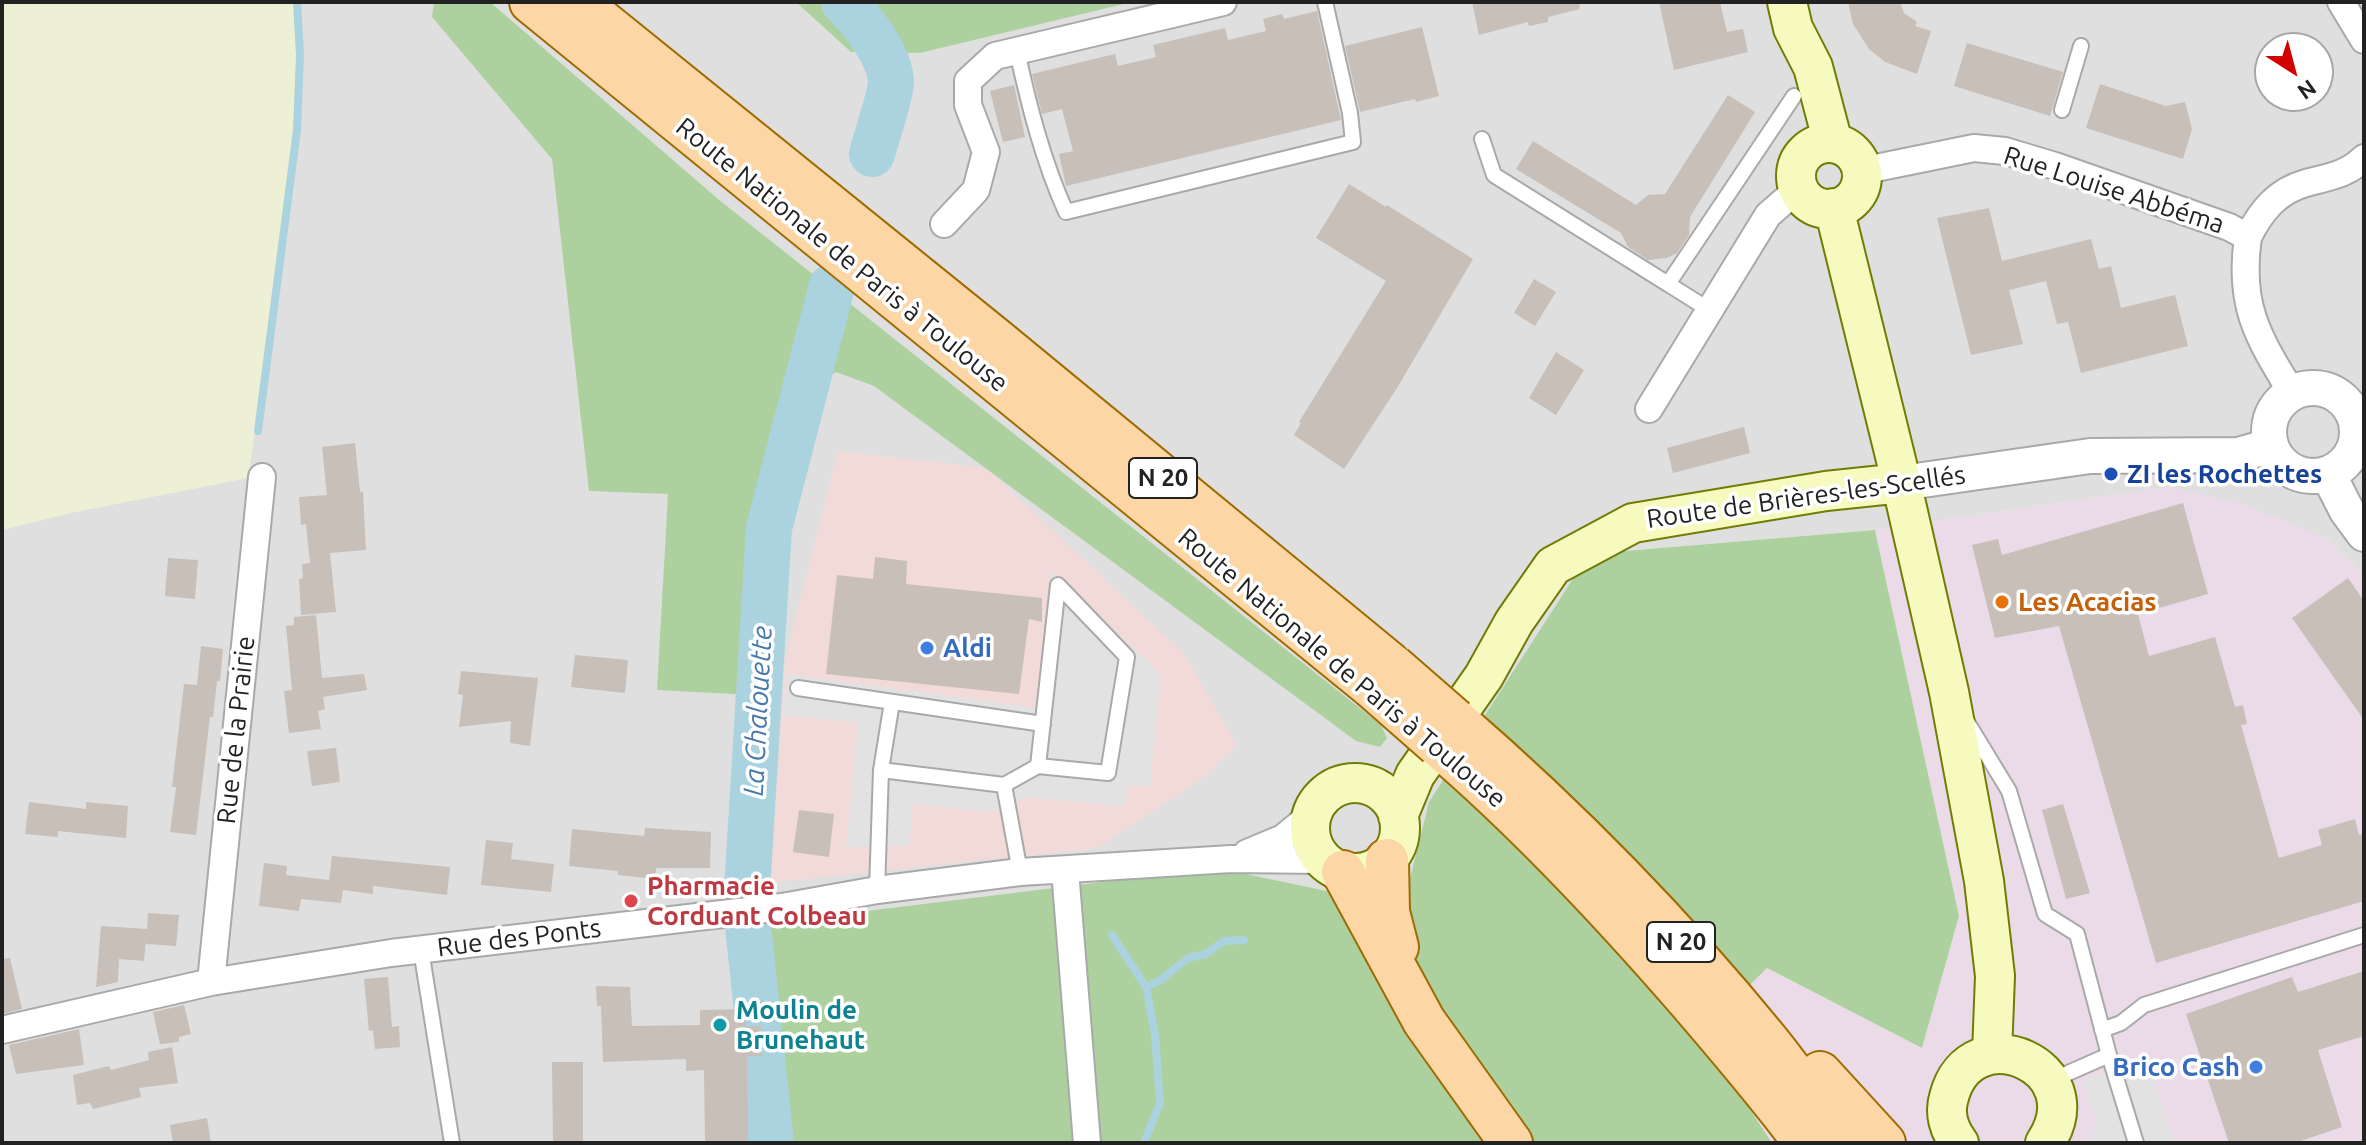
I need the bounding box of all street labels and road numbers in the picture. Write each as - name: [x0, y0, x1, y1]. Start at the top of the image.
- street label: Route Nationale de Paris à Toulouse: [670, 111, 1014, 399]
- street label: Rue Louise Abbéma: [2000, 140, 2228, 240]
- road number: N 20: [1129, 458, 1197, 498]
- street label: Route de Brières-les-Scellés: [1645, 459, 1967, 535]
- street label: Route Nationale de Paris à Toulouse: [1172, 522, 1512, 814]
- street label: Rue de la Prairie: [211, 635, 261, 825]
- street label: Rue des Ponts: [435, 912, 603, 964]
- road number: N 20: [1647, 922, 1715, 962]

